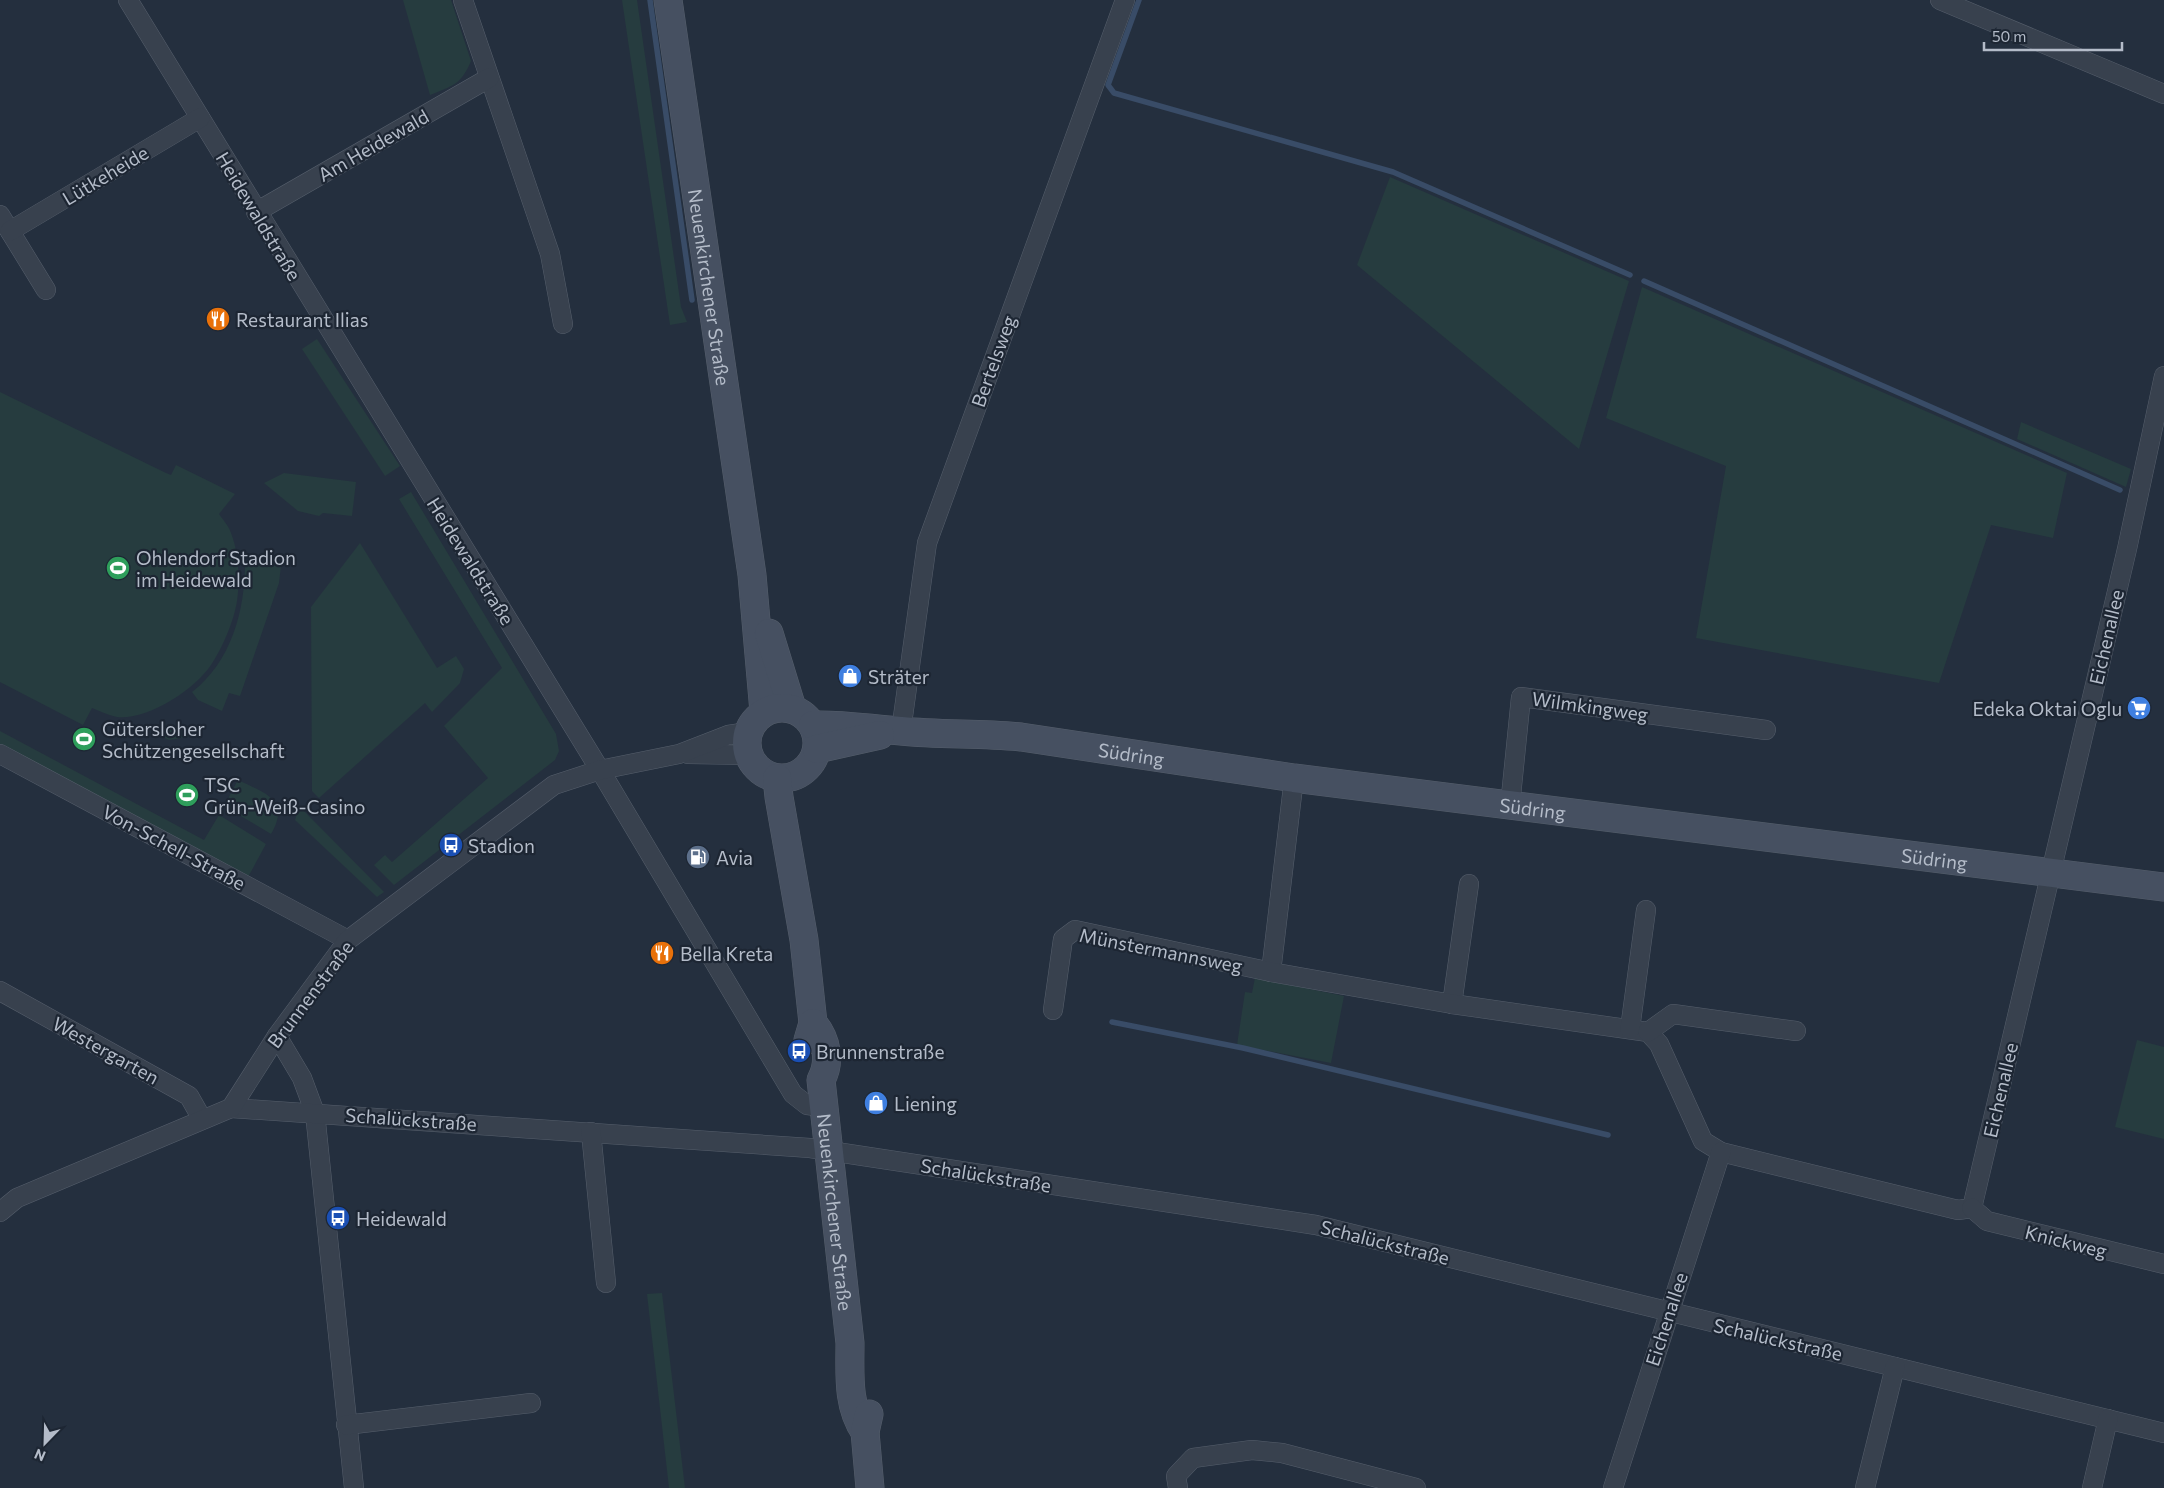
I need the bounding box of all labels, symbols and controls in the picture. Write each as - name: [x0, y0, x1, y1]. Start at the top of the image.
- scale bar: [1984, 20, 2122, 52]
- text: 50 m: [1992, 27, 2026, 45]
- street label: Am Heidewald: [314, 104, 432, 186]
- street label: Lütkeheide: [58, 140, 152, 210]
- street label: Heidewaldstraße: [212, 148, 306, 284]
- street label: Neuenkirchener Straße: [684, 187, 736, 387]
- restaurant icon: Restaurant Ilias: [205, 306, 231, 332]
- place label: Restaurant Ilias: [236, 308, 368, 331]
- street label: Bertelsweg: [966, 312, 1020, 410]
- street label: Heidewaldstraße: [423, 493, 519, 629]
- place label: Ohlendorf Stadion im Heidewald: [136, 546, 296, 591]
- sports icon: Ohlendorf Stadion im Heidewald: [105, 555, 131, 581]
- street label: Eichenallee: [2084, 587, 2128, 687]
- shop icon: Sträter: [837, 663, 863, 689]
- place label: Sträter: [868, 665, 930, 688]
- street label: Wilmkingweg: [1530, 686, 1650, 726]
- supermarket icon: Edeka Oktai Oglu: [2126, 695, 2152, 721]
- place label: Edeka Oktai Oglu: [1973, 697, 2122, 720]
- place label: Gütersloher Schützengesellschaft: [102, 717, 285, 762]
- sports icon: Gütersloher Schützengesellschaft: [71, 726, 97, 752]
- street label: Südring: [1097, 737, 1166, 770]
- place label: TSC Grün-Weiß-Casino: [204, 773, 365, 818]
- sports icon: TSC Grün-Weiß-Casino: [174, 782, 200, 808]
- street label: Südring: [1498, 792, 1567, 823]
- street label: Von-Schell-Straße: [99, 800, 249, 894]
- bus stop icon: Stadion: [438, 832, 464, 858]
- place label: Stadion: [468, 834, 535, 857]
- street label: Südring: [1900, 843, 1969, 874]
- fuel station icon: Avia: [685, 844, 711, 870]
- place label: Avia: [716, 846, 753, 869]
- street label: Münstermannsweg: [1078, 923, 1244, 977]
- street label: Brunnenstraße: [262, 936, 358, 1052]
- restaurant icon: Bella Kreta: [649, 940, 675, 966]
- place label: Bella Kreta: [680, 942, 773, 965]
- street label: Westergarten: [49, 1011, 163, 1089]
- bus stop icon: Brunnenstraße: [786, 1038, 812, 1064]
- place label: Brunnenstraße: [816, 1040, 944, 1063]
- street label: Eichenallee: [1978, 1040, 2022, 1140]
- shop icon: Liening: [863, 1090, 889, 1116]
- place label: Liening: [894, 1092, 957, 1115]
- street label: Schalückstraße: [344, 1103, 478, 1135]
- street label: Neuenkirchener Straße: [813, 1112, 858, 1312]
- street label: Schalückstraße: [919, 1153, 1053, 1197]
- bus stop icon: Heidewald: [325, 1205, 351, 1231]
- place label: Heidewald: [356, 1207, 447, 1230]
- street label: Schalückstraße: [1318, 1215, 1452, 1269]
- street label: Knickweg: [2023, 1220, 2109, 1262]
- street label: Eichenallee: [1640, 1269, 1692, 1369]
- street label: Schalückstraße: [1711, 1313, 1845, 1365]
- north arrow: [20, 1418, 70, 1468]
- text: N: [32, 1446, 48, 1465]

